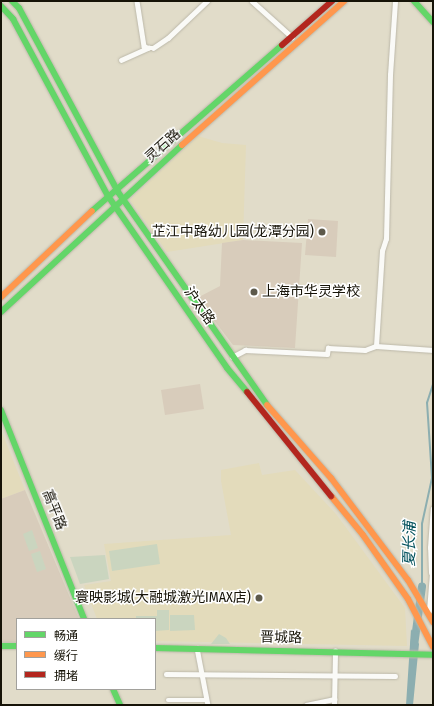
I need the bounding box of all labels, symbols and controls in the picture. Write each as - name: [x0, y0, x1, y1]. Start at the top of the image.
- street label: 灵石路: [142, 126, 184, 166]
- place label: 芷江中路幼儿园(龙潭分园): [152, 224, 314, 240]
- marker: 芷江中路幼儿园(龙潭分园): [317, 227, 327, 237]
- street label: 沪太路: [180, 284, 218, 328]
- place label: 上海市华灵学校: [262, 284, 360, 300]
- marker: 上海市华灵学校: [249, 287, 259, 297]
- street label: 高平路: [38, 487, 70, 533]
- water label: 夏长浦: [401, 521, 419, 567]
- place label: 寰映影城(大融城激光IMAX店): [75, 590, 251, 606]
- marker: 寰映影城(大融城激光IMAX店): [254, 593, 264, 603]
- legend: [16, 618, 156, 690]
- text: 畅通: [54, 629, 78, 643]
- street label: 晋城路: [260, 629, 302, 647]
- text: 缓行: [54, 649, 78, 663]
- text: 拥堵: [54, 669, 78, 683]

